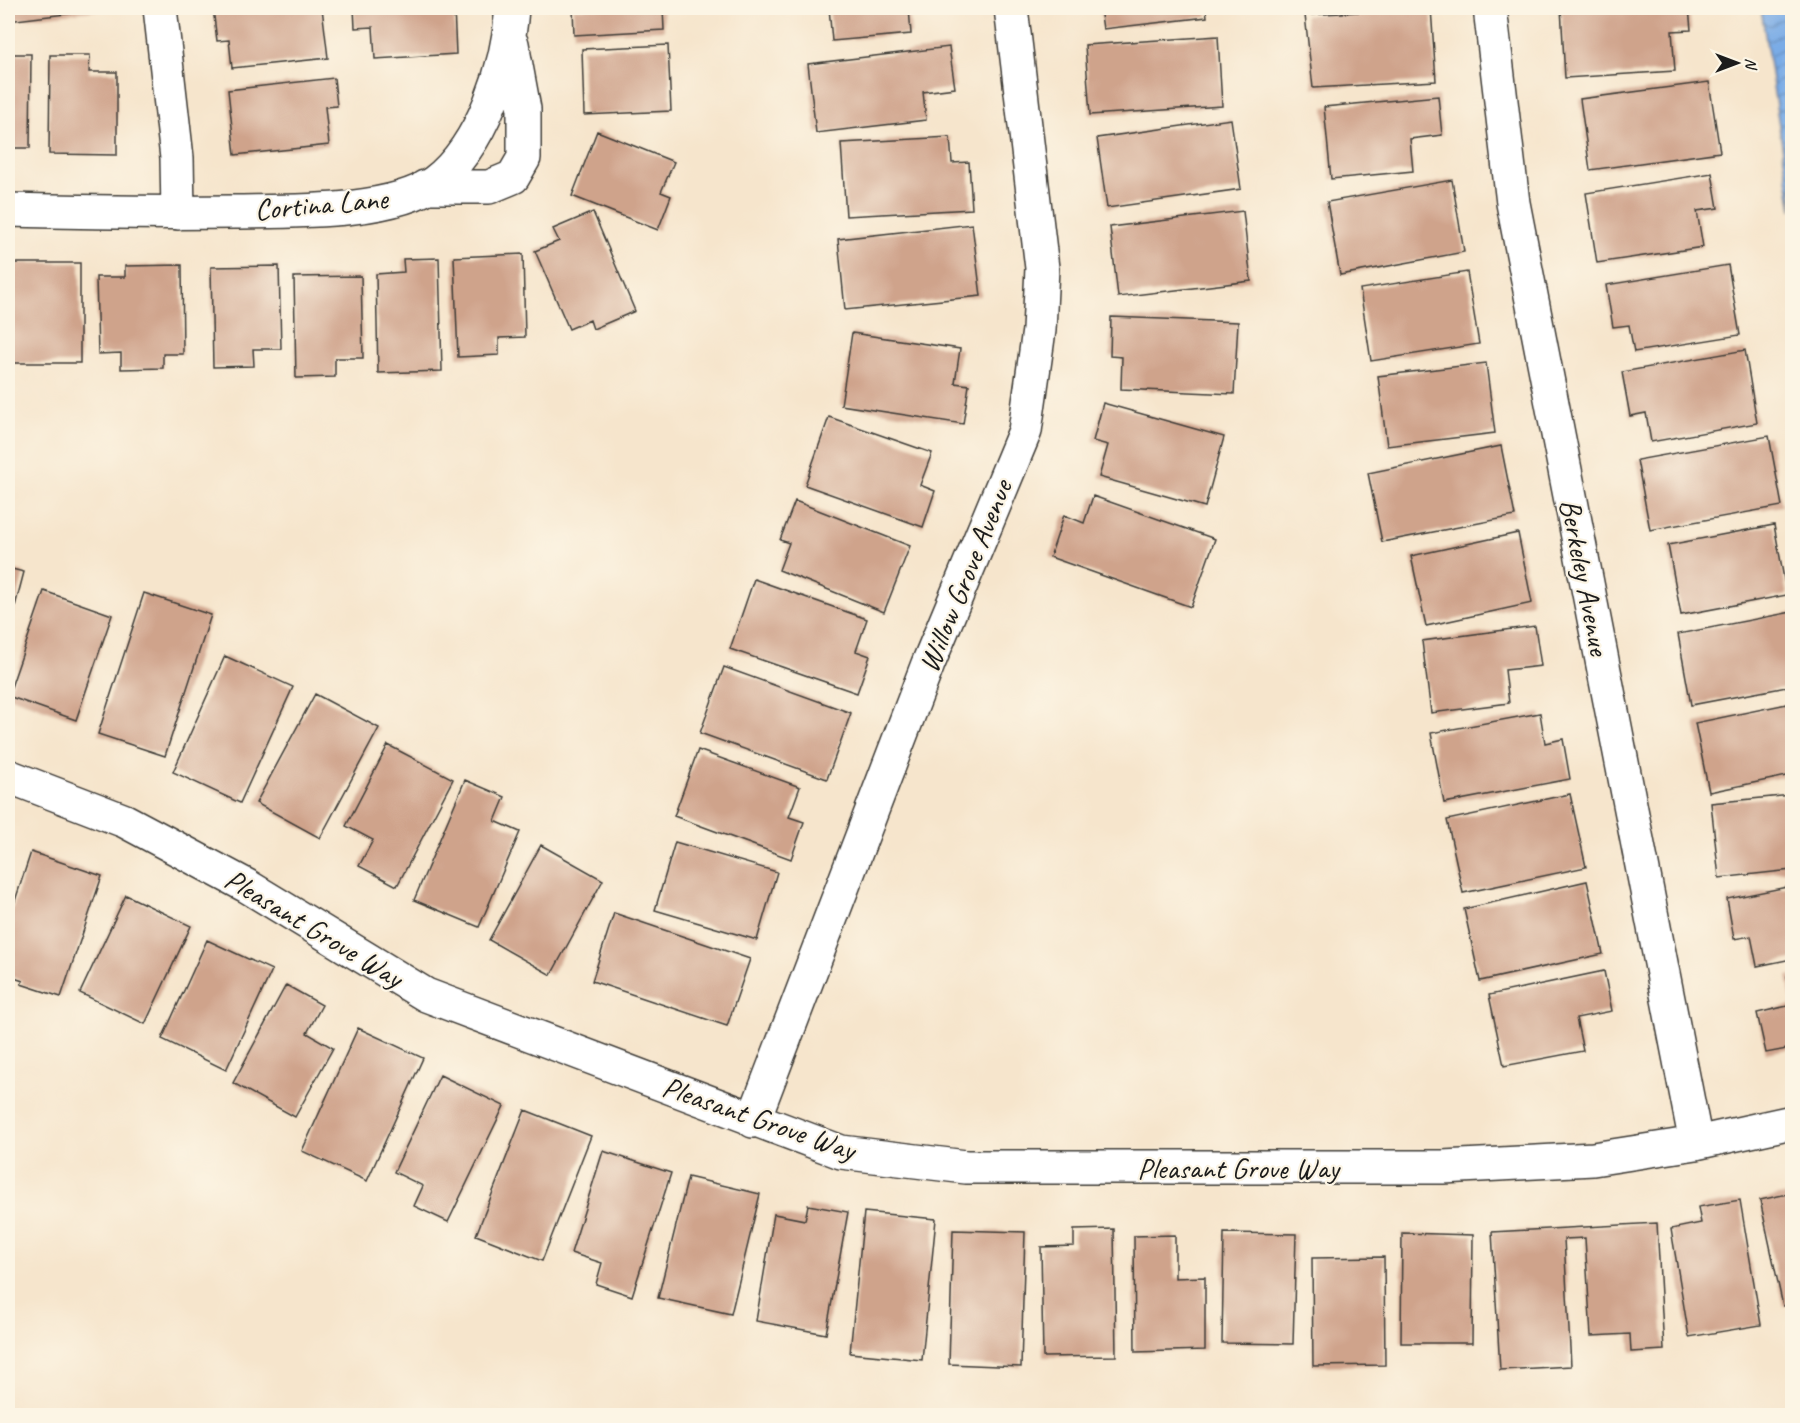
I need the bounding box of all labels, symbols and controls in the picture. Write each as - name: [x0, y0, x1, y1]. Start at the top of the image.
- north arrow: [1707, 33, 1767, 93]
- text: N: [1741, 58, 1761, 71]
- street label: Cortina Lane: [253, 179, 391, 229]
- street label: Willow Grove Avenue: [909, 472, 1022, 678]
- street label: Berkeley Avenue: [1551, 496, 1619, 661]
- street label: Pleasant Grove Way: [218, 860, 412, 998]
- street label: Pleasant Grove Way: [658, 1067, 863, 1170]
- street label: Pleasant Grove Way: [1137, 1149, 1341, 1187]

